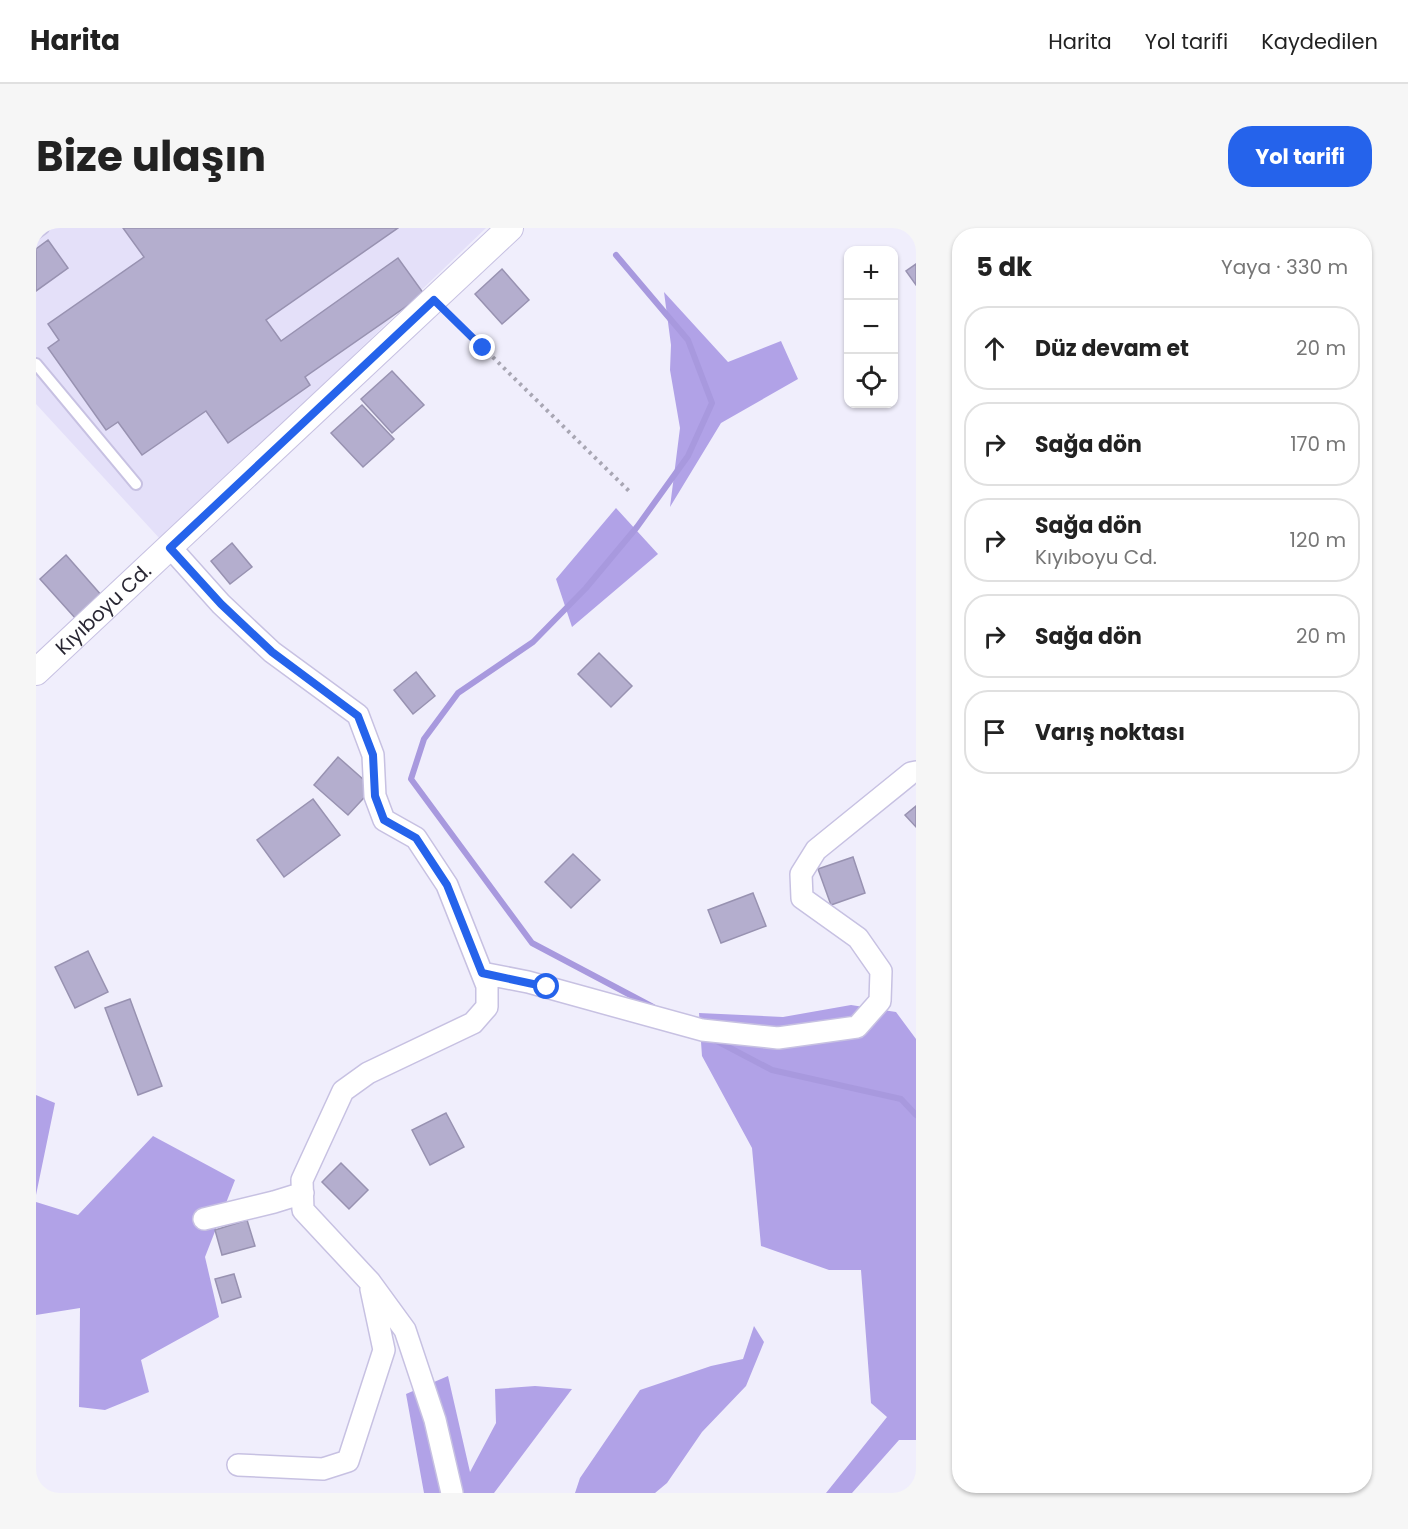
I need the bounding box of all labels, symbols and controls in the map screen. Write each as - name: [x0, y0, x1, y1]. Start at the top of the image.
- text: Harita: [30, 21, 120, 60]
- text: Harita: [1048, 27, 1112, 56]
- text: Yol tarifi: [1145, 27, 1228, 56]
- text: Kaydedilen: [1261, 27, 1378, 56]
- button: Yol tarifi: [1228, 126, 1372, 187]
- text: Bize ulaşın: [36, 127, 266, 186]
- map controls: [844, 246, 898, 408]
- button: +: [844, 246, 898, 300]
- text: 5 dk: [976, 249, 1032, 285]
- text: Yaya · 330 m: [1221, 253, 1348, 281]
- button: −: [844, 300, 898, 354]
- icon: ahead: [978, 332, 1011, 365]
- text: Düz devam et: [1035, 333, 1189, 364]
- route end: [469, 334, 495, 360]
- text: 20 m: [1296, 334, 1346, 362]
- button: locate: [844, 354, 898, 408]
- icon: right: [978, 428, 1011, 461]
- text: Sağa dön: [1035, 429, 1142, 460]
- text: 170 m: [1290, 430, 1346, 458]
- text: Sağa dön: [1035, 510, 1142, 541]
- icon: right: [978, 524, 1011, 557]
- text: 120 m: [1290, 526, 1346, 554]
- text: Kıyıboyu Cd.: [1035, 543, 1157, 571]
- street label: Kıyıboyu Cd.: [49, 557, 157, 661]
- icon: right: [978, 620, 1011, 653]
- text: Sağa dön: [1035, 621, 1142, 652]
- text: 20 m: [1296, 622, 1346, 650]
- icon: arrive: [978, 716, 1011, 749]
- text: Varış noktası: [1035, 717, 1185, 748]
- route start: [533, 973, 559, 999]

